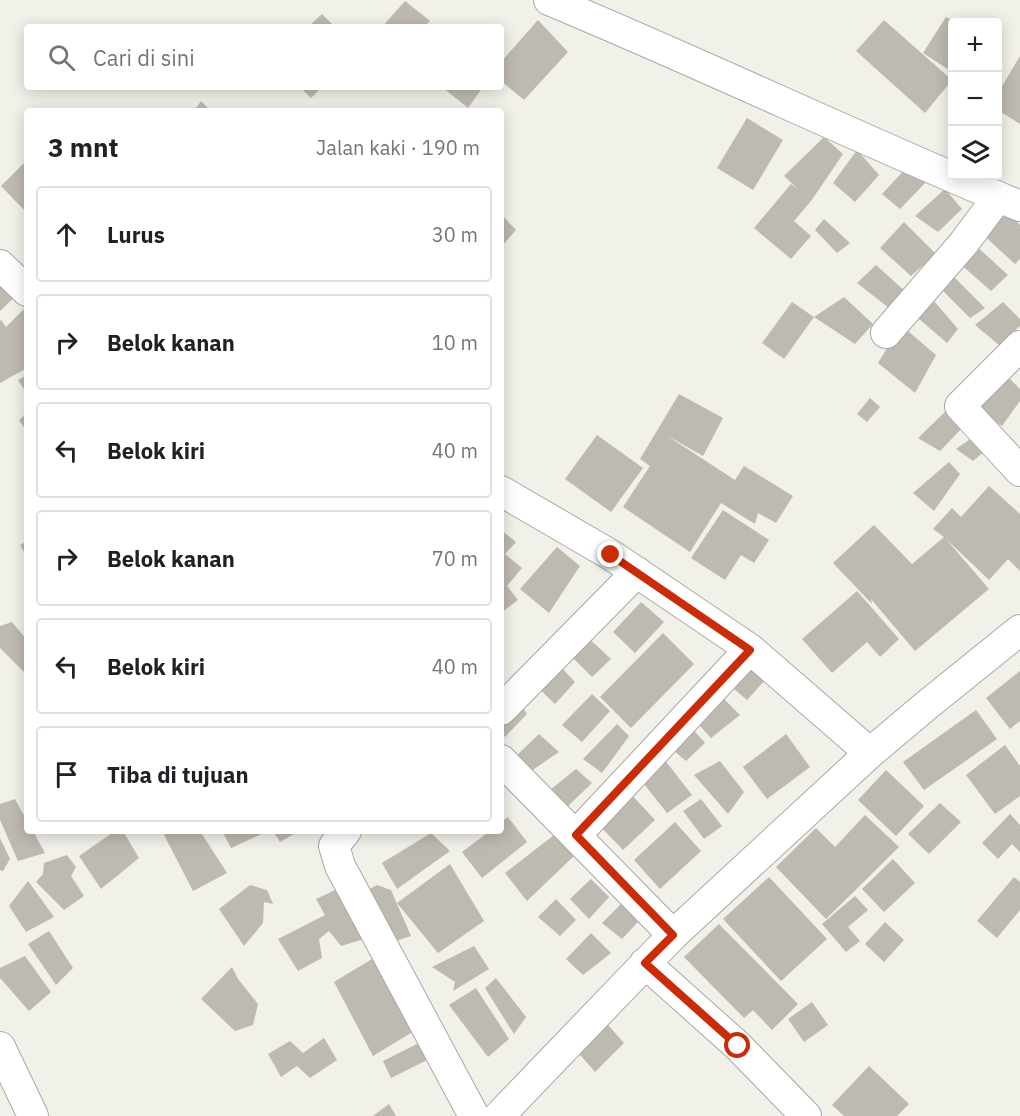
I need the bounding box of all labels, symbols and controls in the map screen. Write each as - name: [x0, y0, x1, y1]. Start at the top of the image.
- map controls: [948, 18, 1002, 180]
- button: +: [948, 18, 1002, 72]
- search box: [24, 24, 504, 90]
- icon: search: [45, 41, 78, 74]
- text: Cari di sini: [93, 43, 195, 72]
- button: −: [948, 72, 1002, 126]
- button: layers: [948, 126, 1002, 180]
- text: 3 mnt: [48, 130, 118, 164]
- text: Jalan kaki · 190 m: [316, 134, 480, 161]
- icon: ahead: [50, 218, 83, 251]
- text: Lurus: [107, 220, 165, 249]
- text: 30 m: [432, 221, 478, 248]
- icon: right: [50, 326, 83, 359]
- text: Belok kanan: [107, 328, 235, 357]
- text: 10 m: [432, 329, 478, 356]
- icon: left: [50, 434, 83, 467]
- text: Belok kiri: [107, 436, 205, 465]
- text: 40 m: [432, 437, 478, 464]
- route end: [597, 541, 623, 567]
- icon: right: [50, 542, 83, 575]
- text: Belok kanan: [107, 544, 235, 573]
- text: 70 m: [432, 545, 478, 572]
- icon: left: [50, 650, 83, 683]
- text: Belok kiri: [107, 652, 205, 681]
- text: 40 m: [432, 653, 478, 680]
- icon: arrive: [50, 758, 83, 791]
- text: Tiba di tujuan: [107, 760, 249, 789]
- route start: [724, 1032, 750, 1058]

